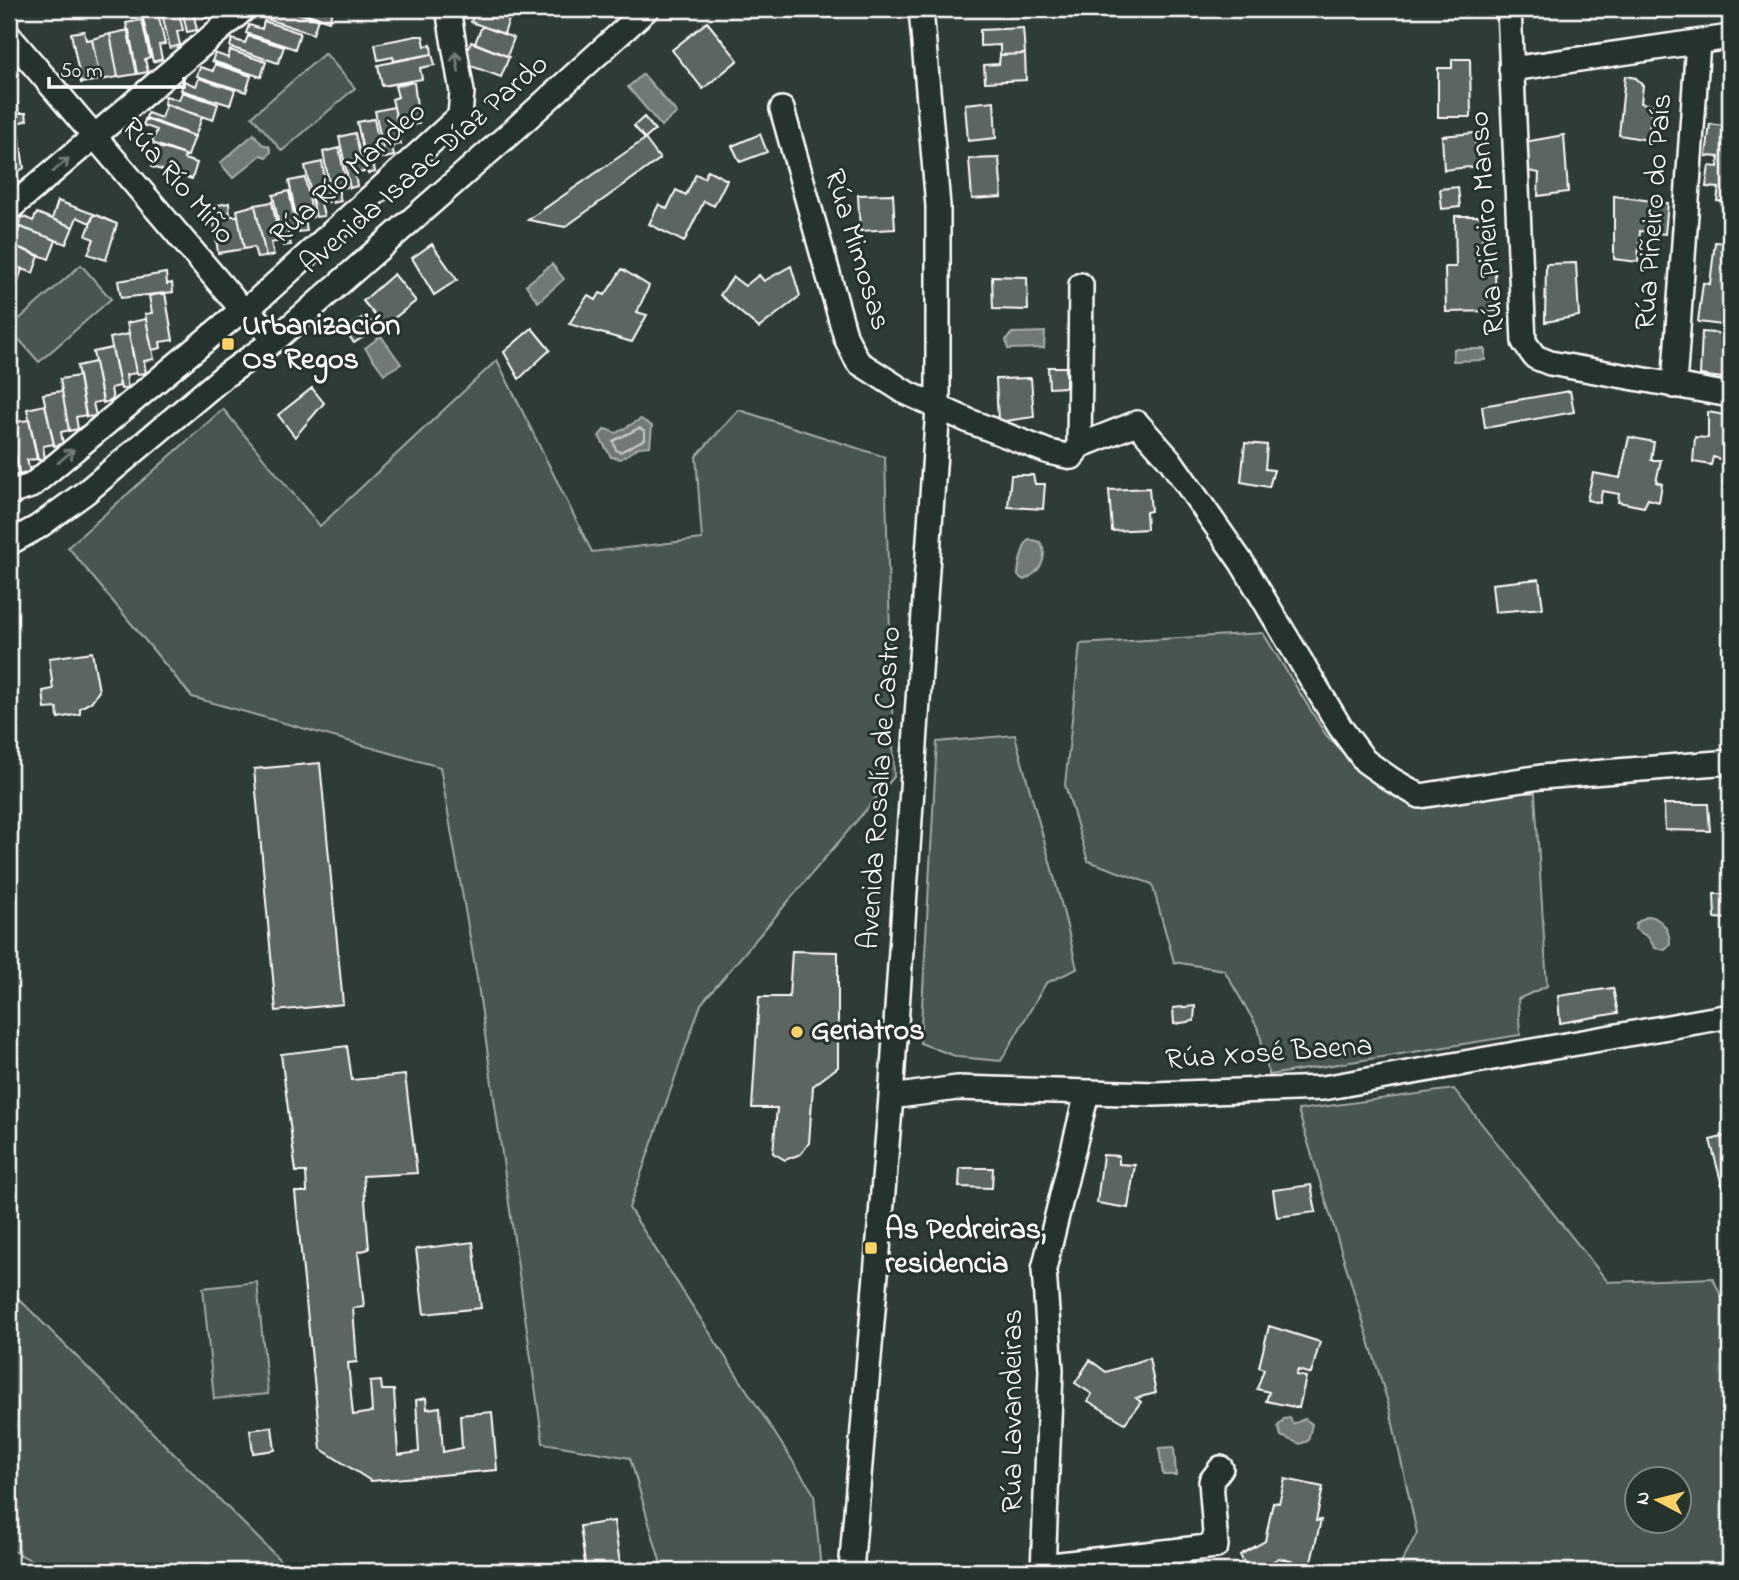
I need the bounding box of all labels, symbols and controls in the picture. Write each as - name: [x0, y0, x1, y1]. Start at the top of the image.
- street label: Avenida Isaac Díaz Pardo: [291, 44, 559, 286]
- scale bar: [49, 46, 184, 90]
- one-way arrow: [450, 51, 463, 74]
- text: 50 m: [60, 57, 103, 87]
- street label: Rúa Río Mandeo: [261, 92, 437, 256]
- street label: Rúa Piñeiro do País: [1625, 92, 1685, 332]
- street label: Rúa Río Miño: [109, 109, 245, 255]
- street label: Rúa Piñeiro Manso: [1458, 110, 1518, 336]
- one-way arrow: [51, 157, 69, 173]
- street label: Rúa Mimosas: [811, 164, 901, 336]
- place label: Urbanización Os Regos: [242, 305, 401, 384]
- marker: Urbanización Os Regos: [220, 336, 236, 352]
- one-way arrow: [57, 448, 75, 464]
- street label: Avenida Rosalía de Castro: [848, 625, 914, 951]
- place label: Geriatros: [811, 1010, 924, 1054]
- marker: Geriatros: [789, 1024, 805, 1040]
- street label: Rúa Xosé Baena: [1164, 1025, 1374, 1083]
- place label: As Pedreiras, residencia: [885, 1209, 1046, 1287]
- marker: As Pedreiras, residencia: [863, 1240, 879, 1256]
- street label: Rúa Lavandeiras: [992, 1309, 1036, 1513]
- north arrow: [1624, 1464, 1694, 1534]
- text: N: [1629, 1490, 1658, 1506]

